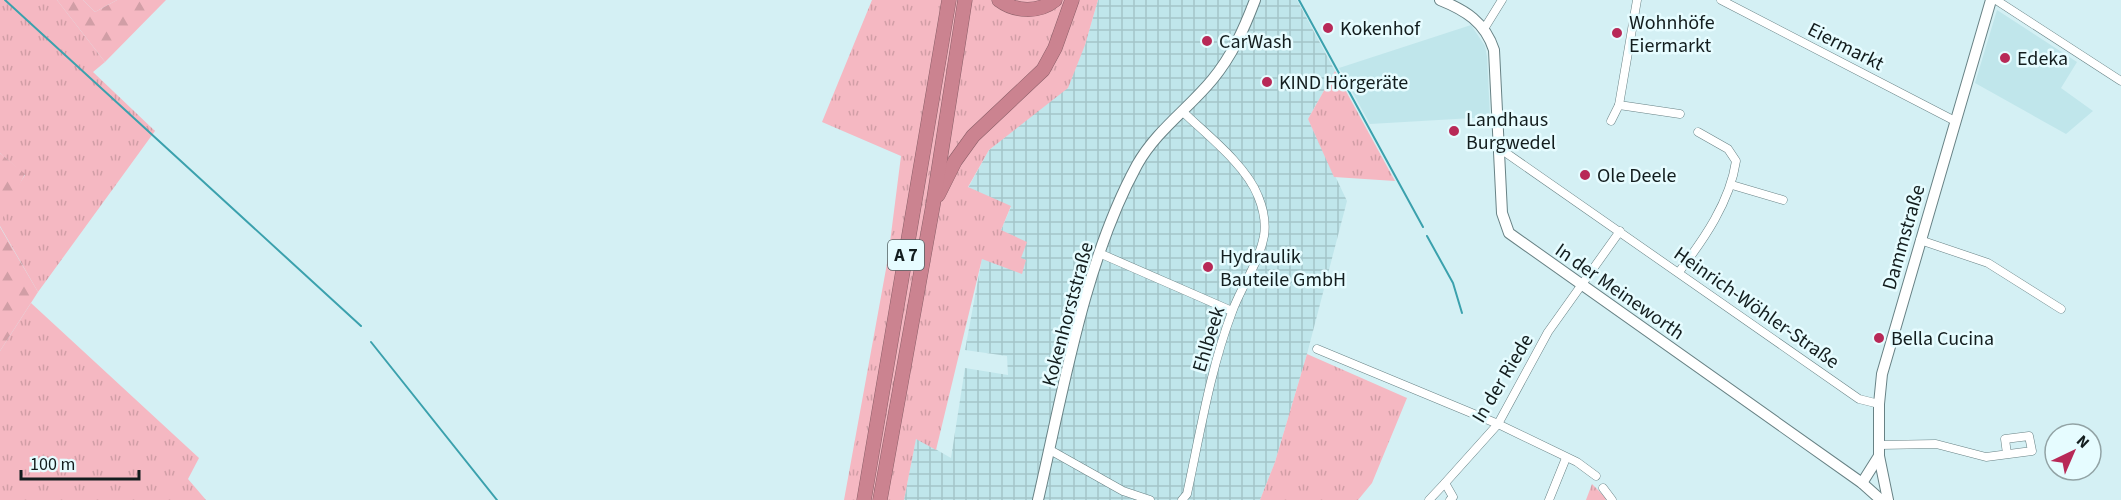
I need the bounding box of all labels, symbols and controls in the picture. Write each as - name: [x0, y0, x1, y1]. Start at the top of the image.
- place label: Wohnhöfe Eiermarkt: [1629, 9, 1715, 60]
- place label: Kokenhof: [1340, 15, 1421, 43]
- street label: Eiermarkt: [1803, 16, 1889, 78]
- marker: Kokenhof: [1321, 21, 1335, 35]
- marker: Wohnhöfe Eiermarkt: [1610, 26, 1624, 40]
- place label: CarWash: [1219, 28, 1292, 56]
- marker: CarWash: [1200, 34, 1214, 48]
- place label: Edeka: [2017, 45, 2068, 73]
- marker: Edeka: [1998, 51, 2012, 65]
- place label: KIND Hörgeräte: [1279, 69, 1408, 97]
- marker: KIND Hörgeräte: [1260, 75, 1274, 89]
- place label: Landhaus Burgwedel: [1466, 106, 1556, 157]
- marker: Landhaus Burgwedel: [1447, 124, 1461, 138]
- place label: Ole Deele: [1597, 162, 1677, 190]
- marker: Ole Deele: [1578, 168, 1592, 182]
- street label: Dammstraße: [1876, 181, 1932, 293]
- street label: In der Meineworth: [1549, 237, 1690, 347]
- street label: Kokenhorststraße: [1035, 239, 1101, 390]
- road number: A 7: [888, 240, 924, 270]
- street label: Heinrich-Wöhler-Straße: [1668, 240, 1845, 376]
- place label: Hydraulik Bauteile GmbH: [1220, 243, 1346, 294]
- marker: Hydraulik Bauteile GmbH: [1201, 260, 1215, 274]
- street label: Ehlbeek: [1186, 303, 1232, 376]
- place label: Bella Cucina: [1891, 325, 1994, 353]
- street label: In der Riede: [1465, 329, 1540, 428]
- marker: Bella Cucina: [1872, 331, 1886, 345]
- north arrow: [2043, 422, 2103, 482]
- text: N: [2071, 430, 2094, 454]
- scale bar: [21, 443, 140, 481]
- text: 100 m: [30, 452, 75, 477]

